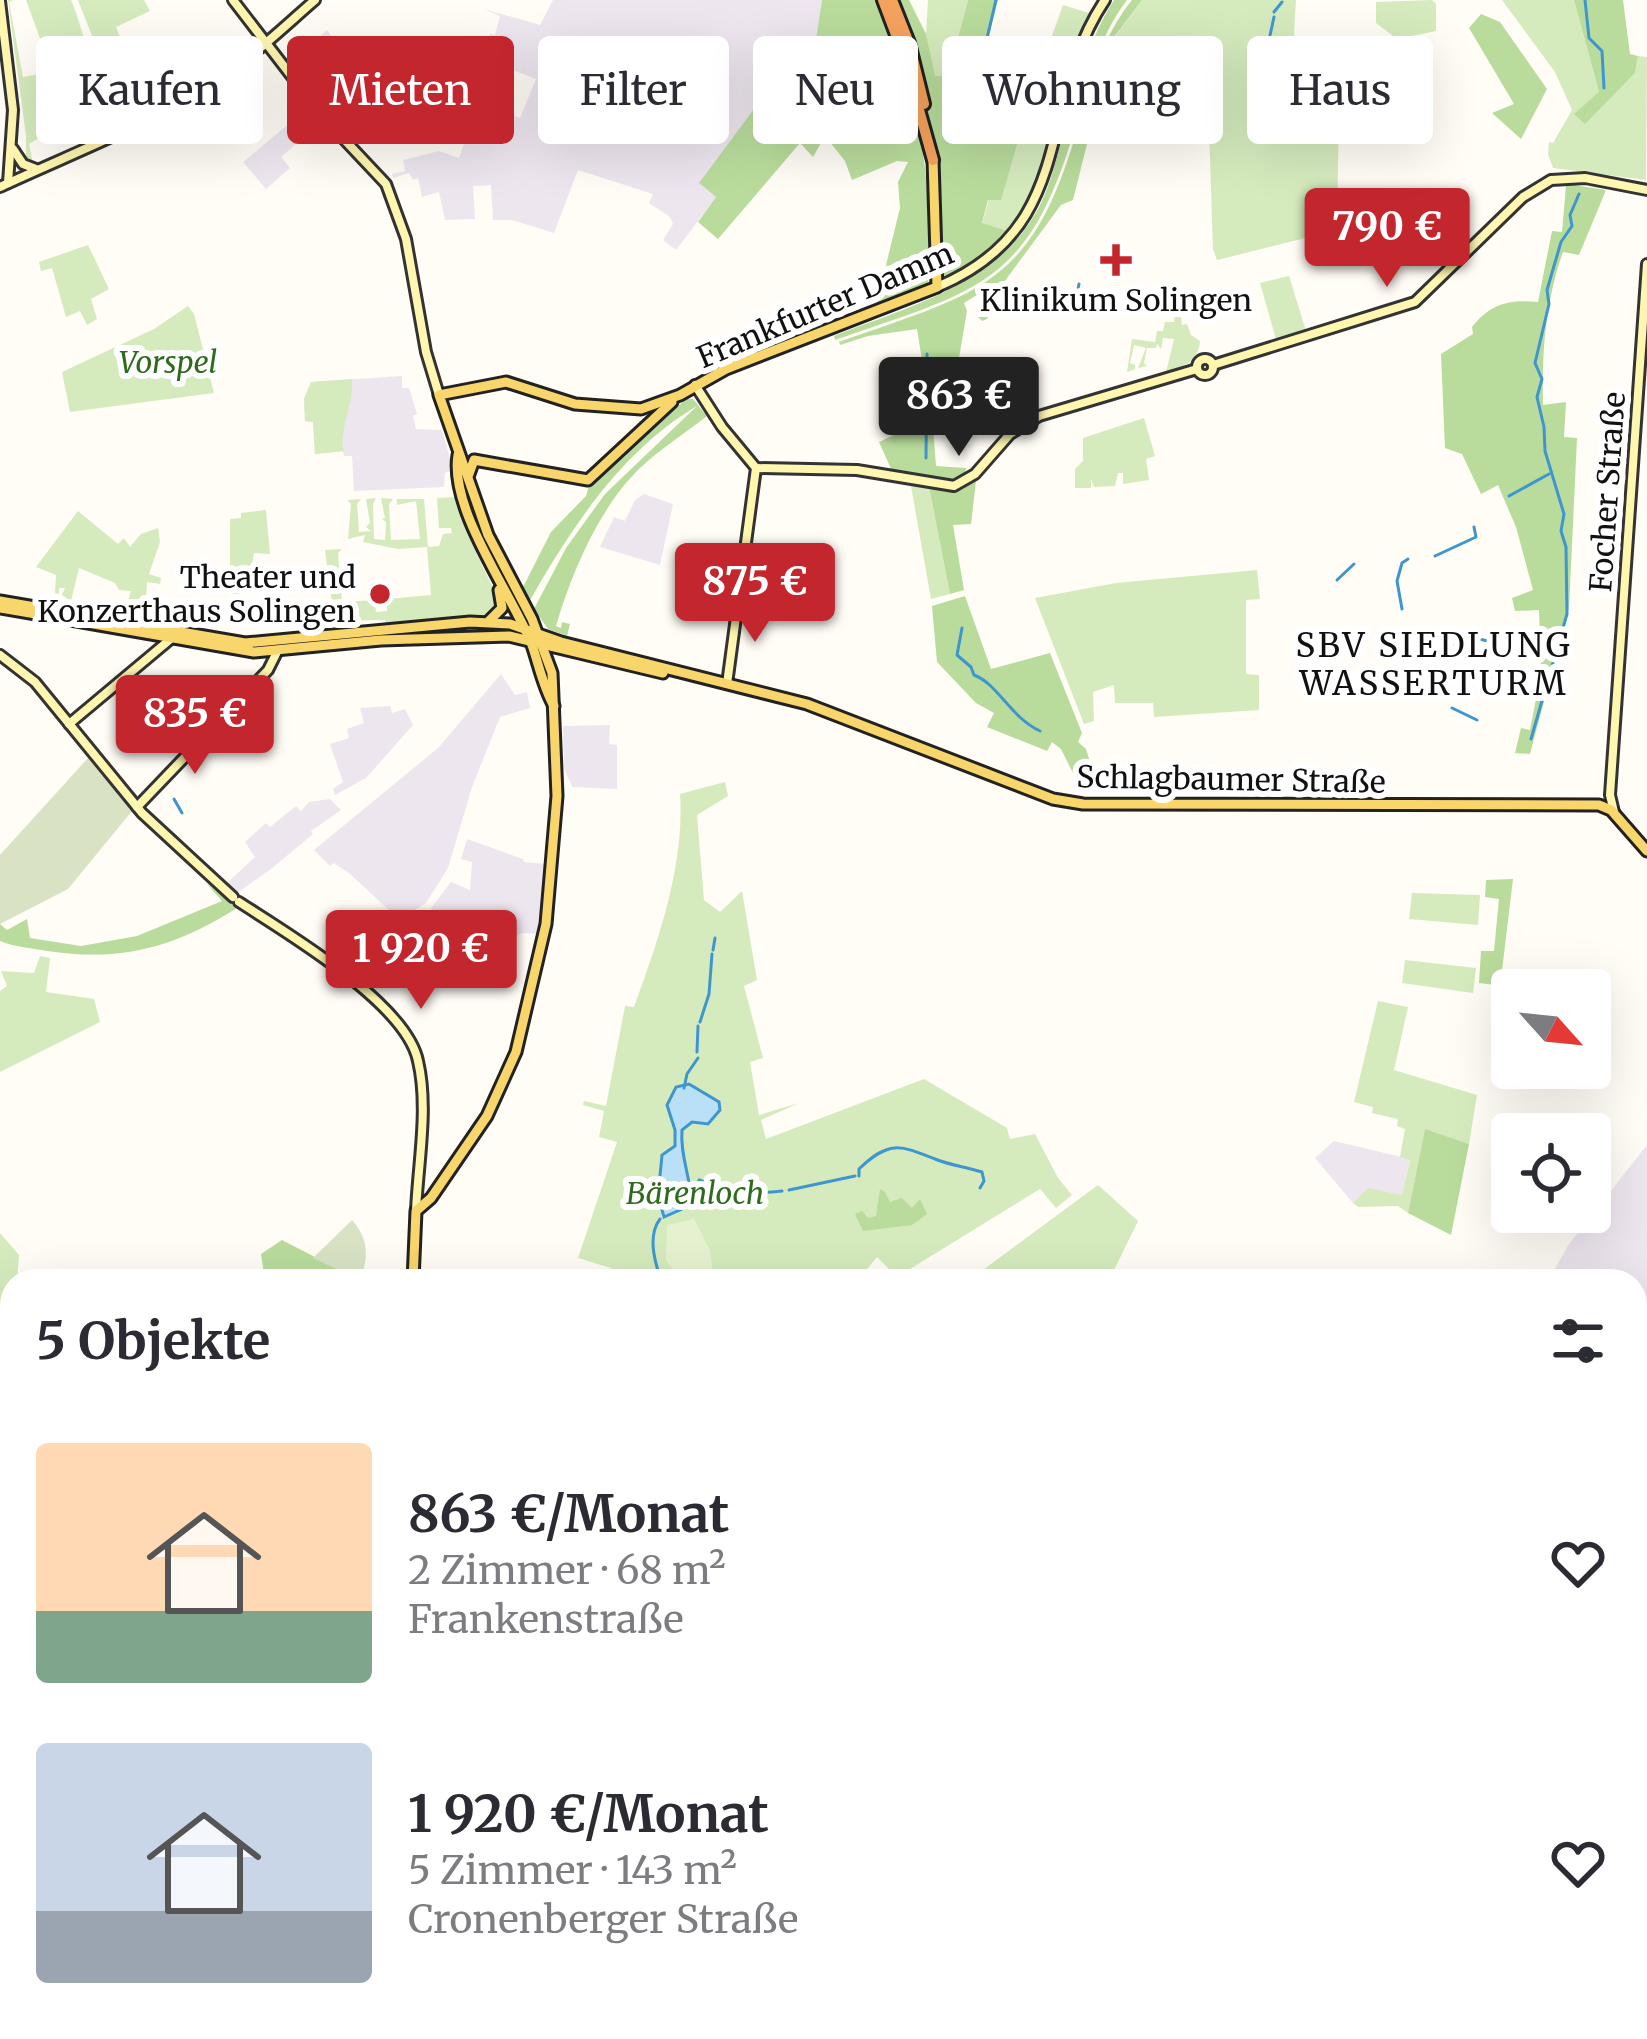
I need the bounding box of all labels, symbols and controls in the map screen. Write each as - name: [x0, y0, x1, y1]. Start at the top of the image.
- chip: Kaufen: [36, 36, 263, 144]
- chip: Mieten: [287, 36, 514, 144]
- chip: Filter: [538, 36, 729, 144]
- chip: Neu: [753, 36, 918, 144]
- chip: Wohnung: [942, 36, 1223, 144]
- chip: Haus: [1247, 36, 1433, 144]
- pin: 790 €: [1303, 188, 1471, 290]
- text: 790 €: [1332, 202, 1442, 251]
- street label: Frankfurter Damm: [691, 234, 959, 376]
- marker: Klinikum Solingen: [1100, 244, 1132, 276]
- place label: Klinikum Solingen: [980, 281, 1252, 319]
- park label: Vorspel: [119, 343, 217, 381]
- pin: 863 €: [875, 357, 1043, 459]
- text: 863 €: [906, 371, 1012, 420]
- street label: Focher Straße: [1581, 391, 1633, 593]
- pin: 875 €: [671, 543, 839, 645]
- text: 875 €: [702, 557, 808, 606]
- place label: Theater und Konzerthaus Solingen: [37, 558, 356, 630]
- marker: Theater und Konzerthaus Solingen: [367, 581, 393, 607]
- district label: SBV SIEDLUNG WASSERTURM: [1295, 625, 1573, 704]
- pin: 835 €: [111, 675, 279, 777]
- text: 835 €: [143, 689, 247, 738]
- street label: Schlagbaumer Straße: [1076, 757, 1386, 801]
- pin: 1 920 €: [310, 910, 532, 1012]
- text: 1 920 €: [353, 924, 489, 973]
- north arrow: [1491, 969, 1611, 1089]
- map controls: [1491, 969, 1611, 1233]
- button: locate: [1491, 1113, 1611, 1233]
- park label: Bärenloch: [626, 1174, 764, 1212]
- icon: filters: [1545, 1308, 1611, 1374]
- text: 5 Objekte: [36, 1309, 270, 1373]
- text: 863 €/Monat: [408, 1482, 729, 1546]
- icon: home: [132, 1491, 276, 1635]
- icon: heart: [1545, 1530, 1611, 1596]
- text: 2 Zimmer · 68 m²: [408, 1546, 726, 1595]
- text: Frankenstraße: [408, 1595, 684, 1644]
- text: 1 920 €/Monat: [408, 1782, 769, 1846]
- icon: home: [132, 1791, 276, 1935]
- icon: heart: [1545, 1830, 1611, 1896]
- text: 5 Zimmer · 143 m²: [408, 1846, 737, 1895]
- text: Cronenberger Straße: [408, 1895, 798, 1944]

